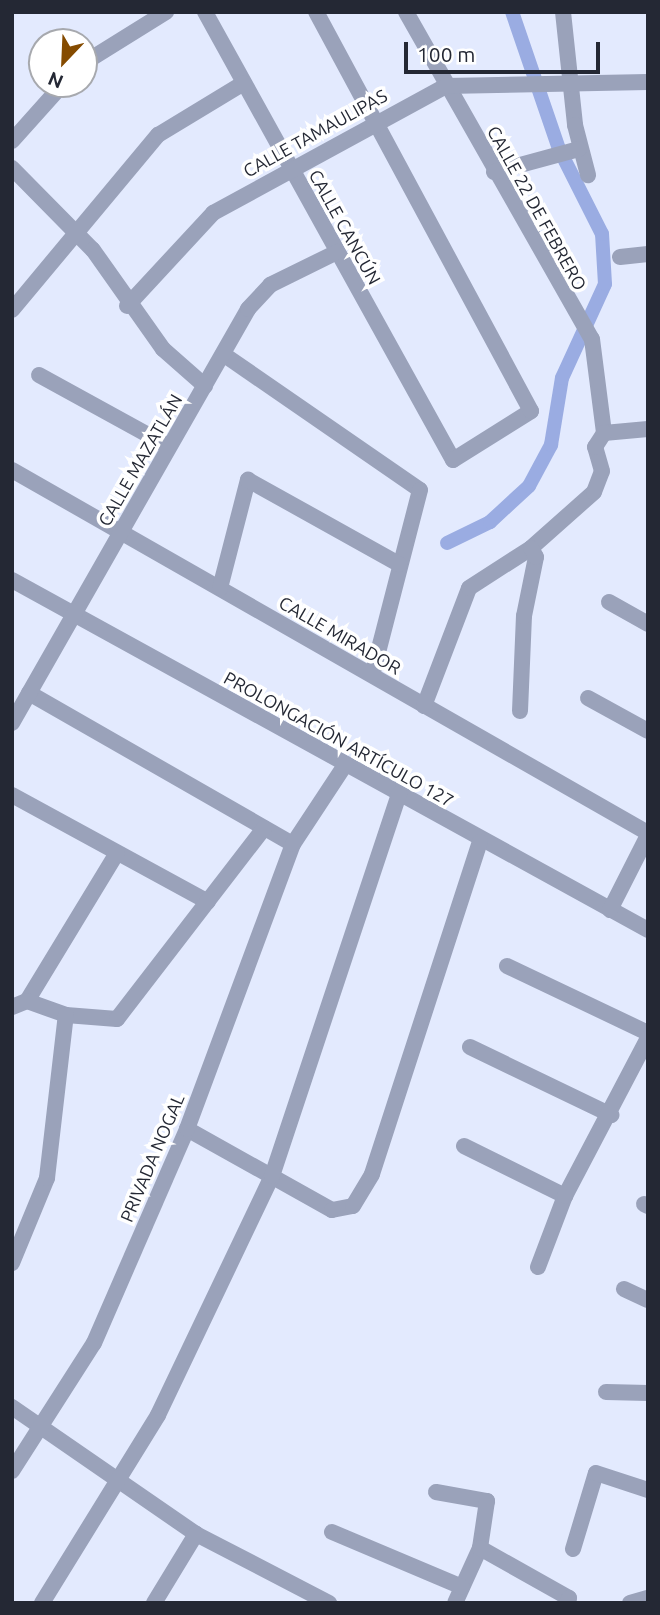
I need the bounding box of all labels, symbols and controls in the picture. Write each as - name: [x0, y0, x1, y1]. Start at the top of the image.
- north arrow: [28, 28, 98, 98]
- scale bar: [408, 28, 604, 72]
- text: 100 m: [417, 42, 475, 66]
- text: N: [45, 68, 66, 93]
- street label: CALLE TAMAULIPAS: [239, 84, 391, 182]
- street label: CALLE 22 DE FEBRERO: [483, 122, 591, 294]
- street label: CALLE CANCÚN: [305, 166, 385, 288]
- street label: CALLE MAZATLÁN: [93, 390, 187, 530]
- street label: CALLE MIRADOR: [275, 591, 405, 679]
- street label: PROLONGACIÓN ARTÍCULO 127: [220, 667, 458, 811]
- street label: PRIVADA NOGAL: [115, 1091, 189, 1225]

